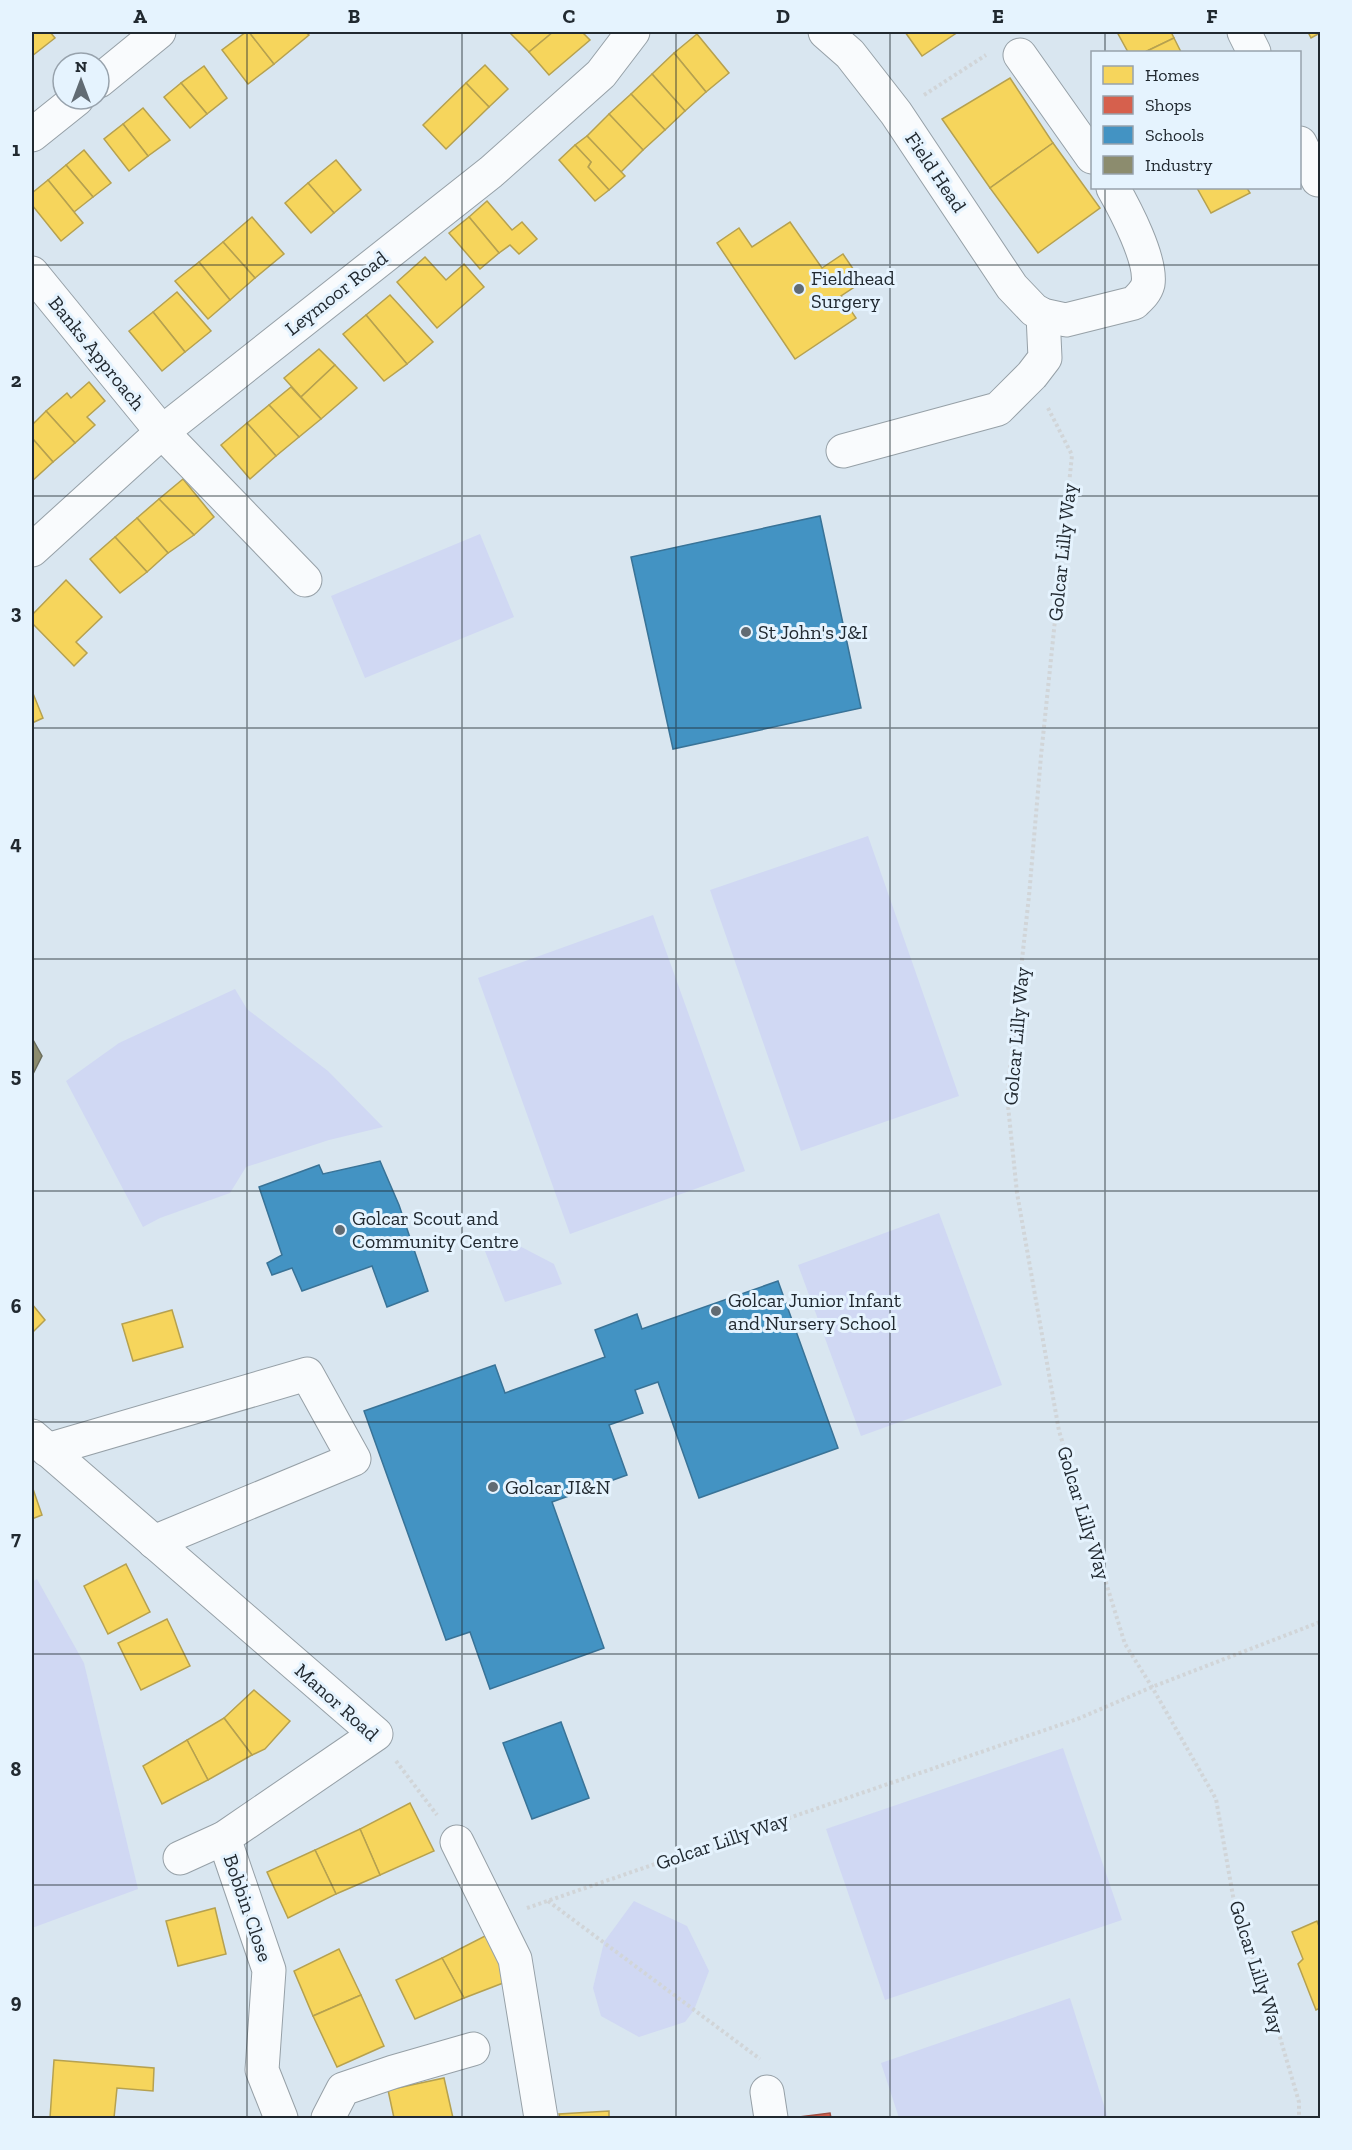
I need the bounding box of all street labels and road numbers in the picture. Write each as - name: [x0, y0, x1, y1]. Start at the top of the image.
- street label: Field Head: [900, 127, 972, 217]
- street label: Leymoor Road: [280, 245, 392, 340]
- street label: Banks Approach: [44, 291, 151, 416]
- street label: Golcar Lilly Way: [1043, 481, 1081, 622]
- street label: Golcar Lilly Way: [998, 965, 1034, 1106]
- street label: Golcar Lilly Way: [1052, 1443, 1116, 1584]
- street label: Manor Road: [290, 1658, 384, 1746]
- street label: Golcar Lilly Way: [653, 1807, 792, 1875]
- street label: Bobbin Close: [218, 1851, 278, 1965]
- street label: Golcar Lilly Way: [1224, 1897, 1290, 2037]

